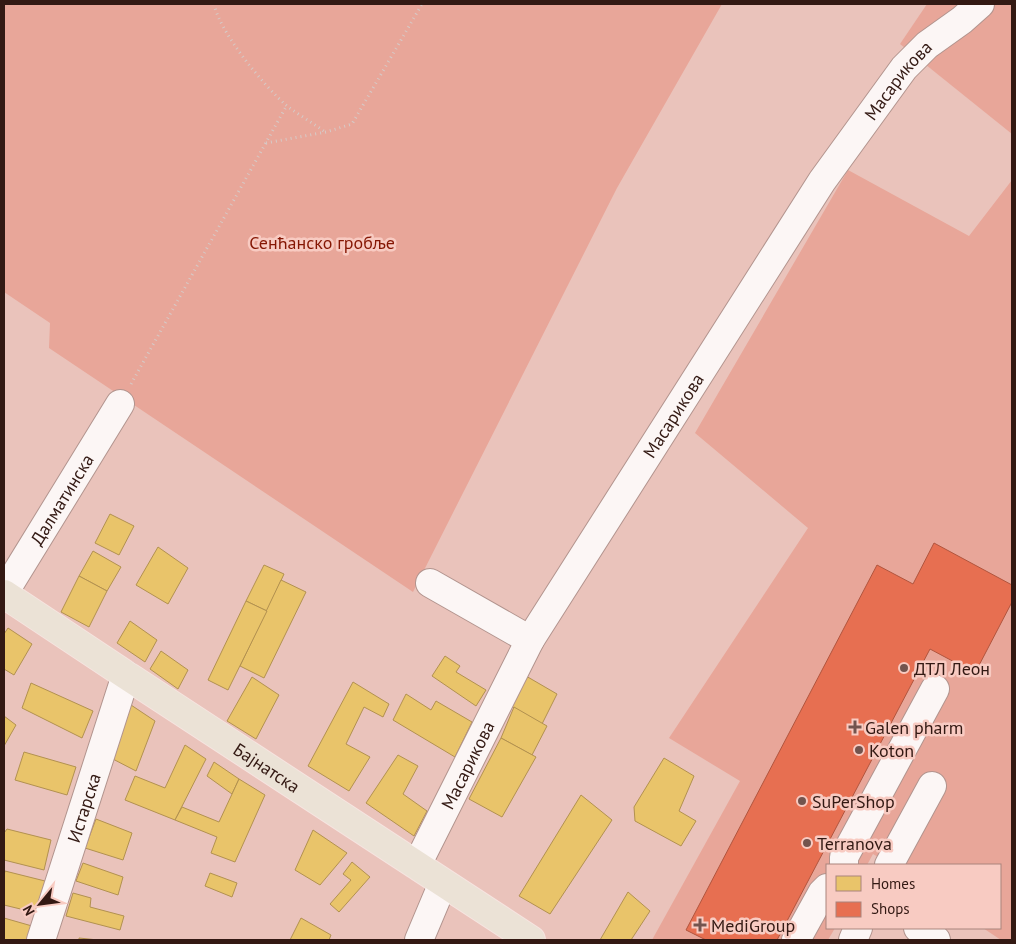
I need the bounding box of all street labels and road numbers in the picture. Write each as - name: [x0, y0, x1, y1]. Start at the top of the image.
- street label: Масарикова: [859, 35, 937, 124]
- street label: Масарикова: [637, 369, 708, 462]
- street label: Далматинска: [25, 449, 98, 549]
- street label: Масарикова: [435, 717, 499, 813]
- street label: Бајнатска: [229, 737, 305, 797]
- street label: Истарска: [62, 770, 105, 845]

